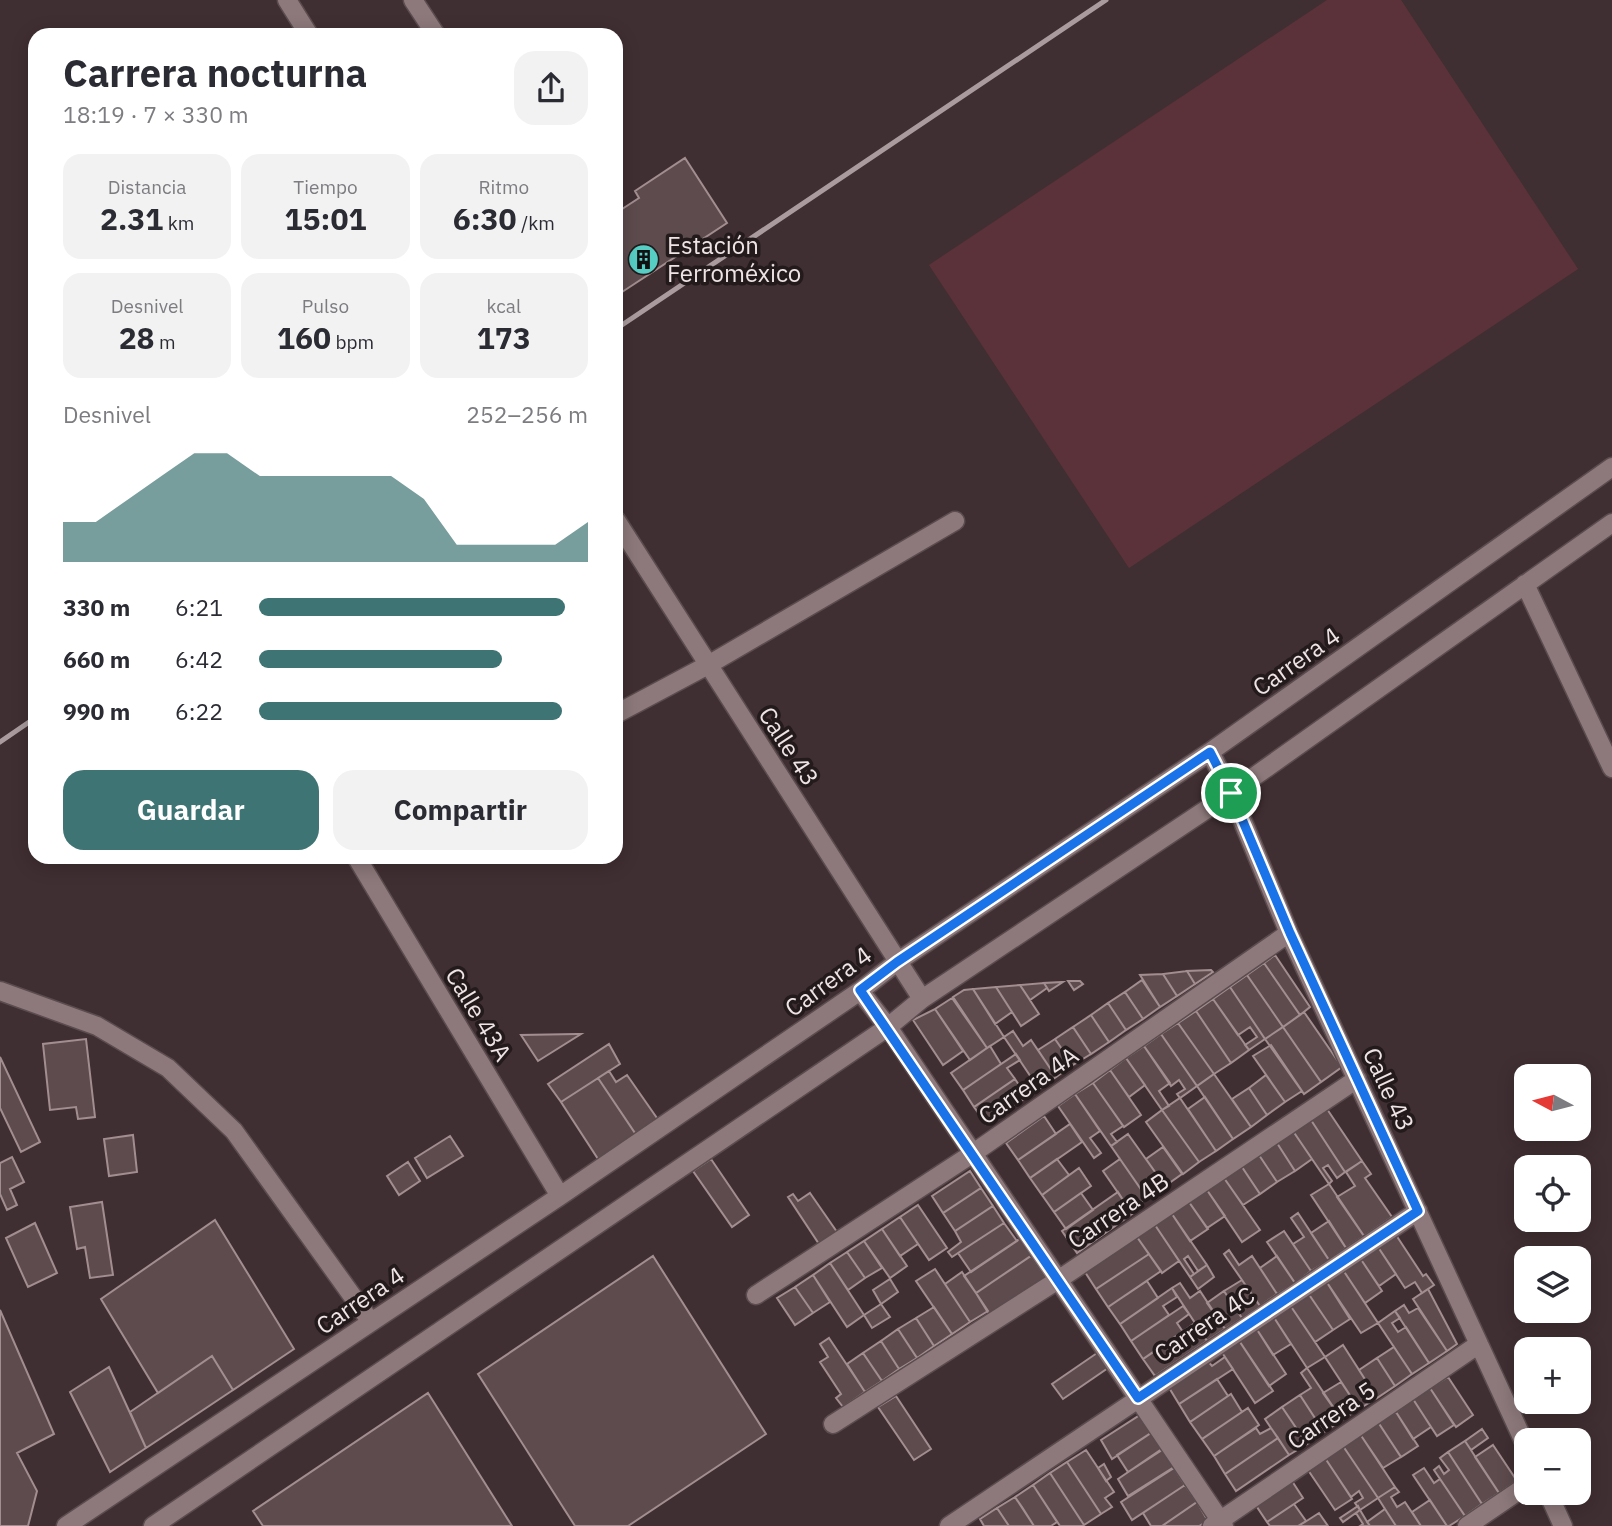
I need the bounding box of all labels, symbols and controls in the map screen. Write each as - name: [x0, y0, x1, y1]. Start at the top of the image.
- text: Carrera nocturna: [63, 48, 367, 97]
- button: share: [514, 51, 588, 125]
- text: 18:19 · 7 × 330 m: [63, 99, 249, 129]
- text: Distancia: [108, 175, 187, 199]
- text: Tiempo: [293, 175, 358, 199]
- text: Ritmo: [478, 175, 529, 199]
- text: 2.31: [100, 199, 163, 238]
- text: 15:01: [285, 199, 366, 238]
- text: 6:30: [453, 199, 517, 238]
- text: km: [163, 211, 194, 235]
- text: /km: [517, 211, 555, 235]
- place label: Estación Ferroméxico: [667, 229, 801, 289]
- building icon: Estación Ferroméxico: [627, 242, 661, 276]
- text: Desnivel: [111, 294, 184, 318]
- text: Pulso: [302, 294, 349, 318]
- text: kcal: [487, 294, 521, 318]
- text: 28: [119, 318, 155, 357]
- text: 160: [277, 318, 331, 357]
- text: 173: [477, 318, 531, 357]
- text: m: [155, 330, 176, 354]
- text: bpm: [331, 330, 374, 354]
- text: Desnivel: [63, 399, 151, 429]
- text: 252–256 m: [466, 399, 588, 429]
- text: 330 m: [63, 592, 130, 622]
- text: 6:21: [175, 592, 223, 622]
- street label: Carrera 4: [1246, 619, 1346, 703]
- text: 660 m: [63, 644, 130, 674]
- text: 6:42: [175, 644, 223, 674]
- text: 990 m: [63, 696, 130, 726]
- text: 6:22: [175, 696, 223, 726]
- street label: Calle 43: [752, 700, 826, 792]
- pin: [1201, 763, 1261, 823]
- button: Guardar: [63, 770, 319, 850]
- button: Compartir: [333, 770, 588, 850]
- icon: arrive: [1212, 774, 1250, 812]
- street label: Carrera 4: [778, 939, 878, 1023]
- street label: Calle 43A: [439, 961, 519, 1067]
- street label: Carrera 4A: [972, 1039, 1084, 1131]
- street label: Calle 43: [1356, 1042, 1422, 1136]
- north arrow: [1514, 1064, 1591, 1141]
- map controls: [1514, 1064, 1591, 1505]
- button: locate: [1514, 1155, 1591, 1232]
- street label: Carrera 4B: [1061, 1164, 1175, 1256]
- button: layers: [1514, 1246, 1591, 1323]
- street label: Carrera 4: [310, 1259, 410, 1341]
- street label: Carrera 4C: [1147, 1279, 1261, 1369]
- button: +: [1514, 1337, 1591, 1414]
- street label: Carrera 5: [1281, 1374, 1381, 1456]
- button: −: [1514, 1428, 1591, 1505]

